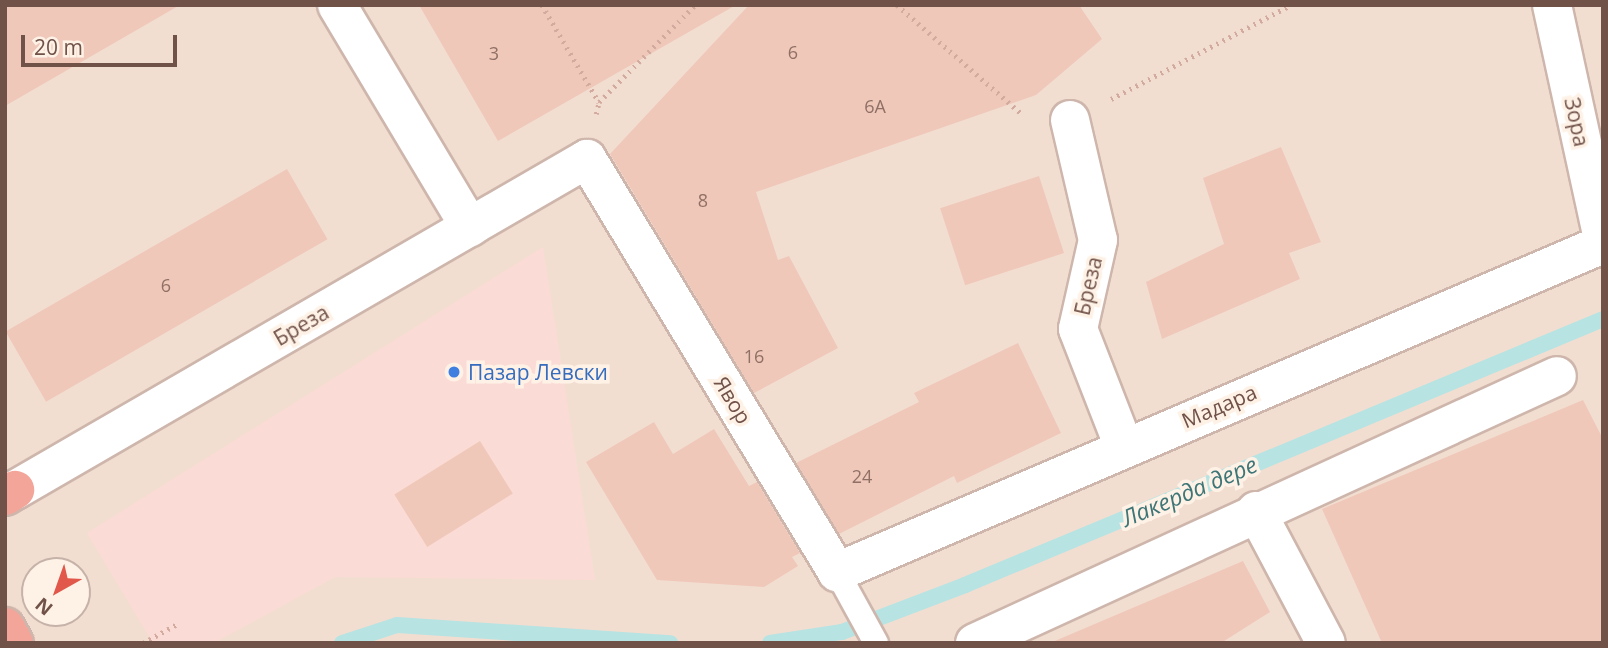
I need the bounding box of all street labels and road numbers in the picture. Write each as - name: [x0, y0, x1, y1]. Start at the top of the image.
- street label: Зора: [1560, 95, 1594, 149]
- street label: Бреза: [1069, 254, 1107, 318]
- street label: Бреза: [269, 299, 333, 351]
- street label: Явор: [709, 372, 757, 428]
- street label: Мадара: [1178, 379, 1260, 433]

